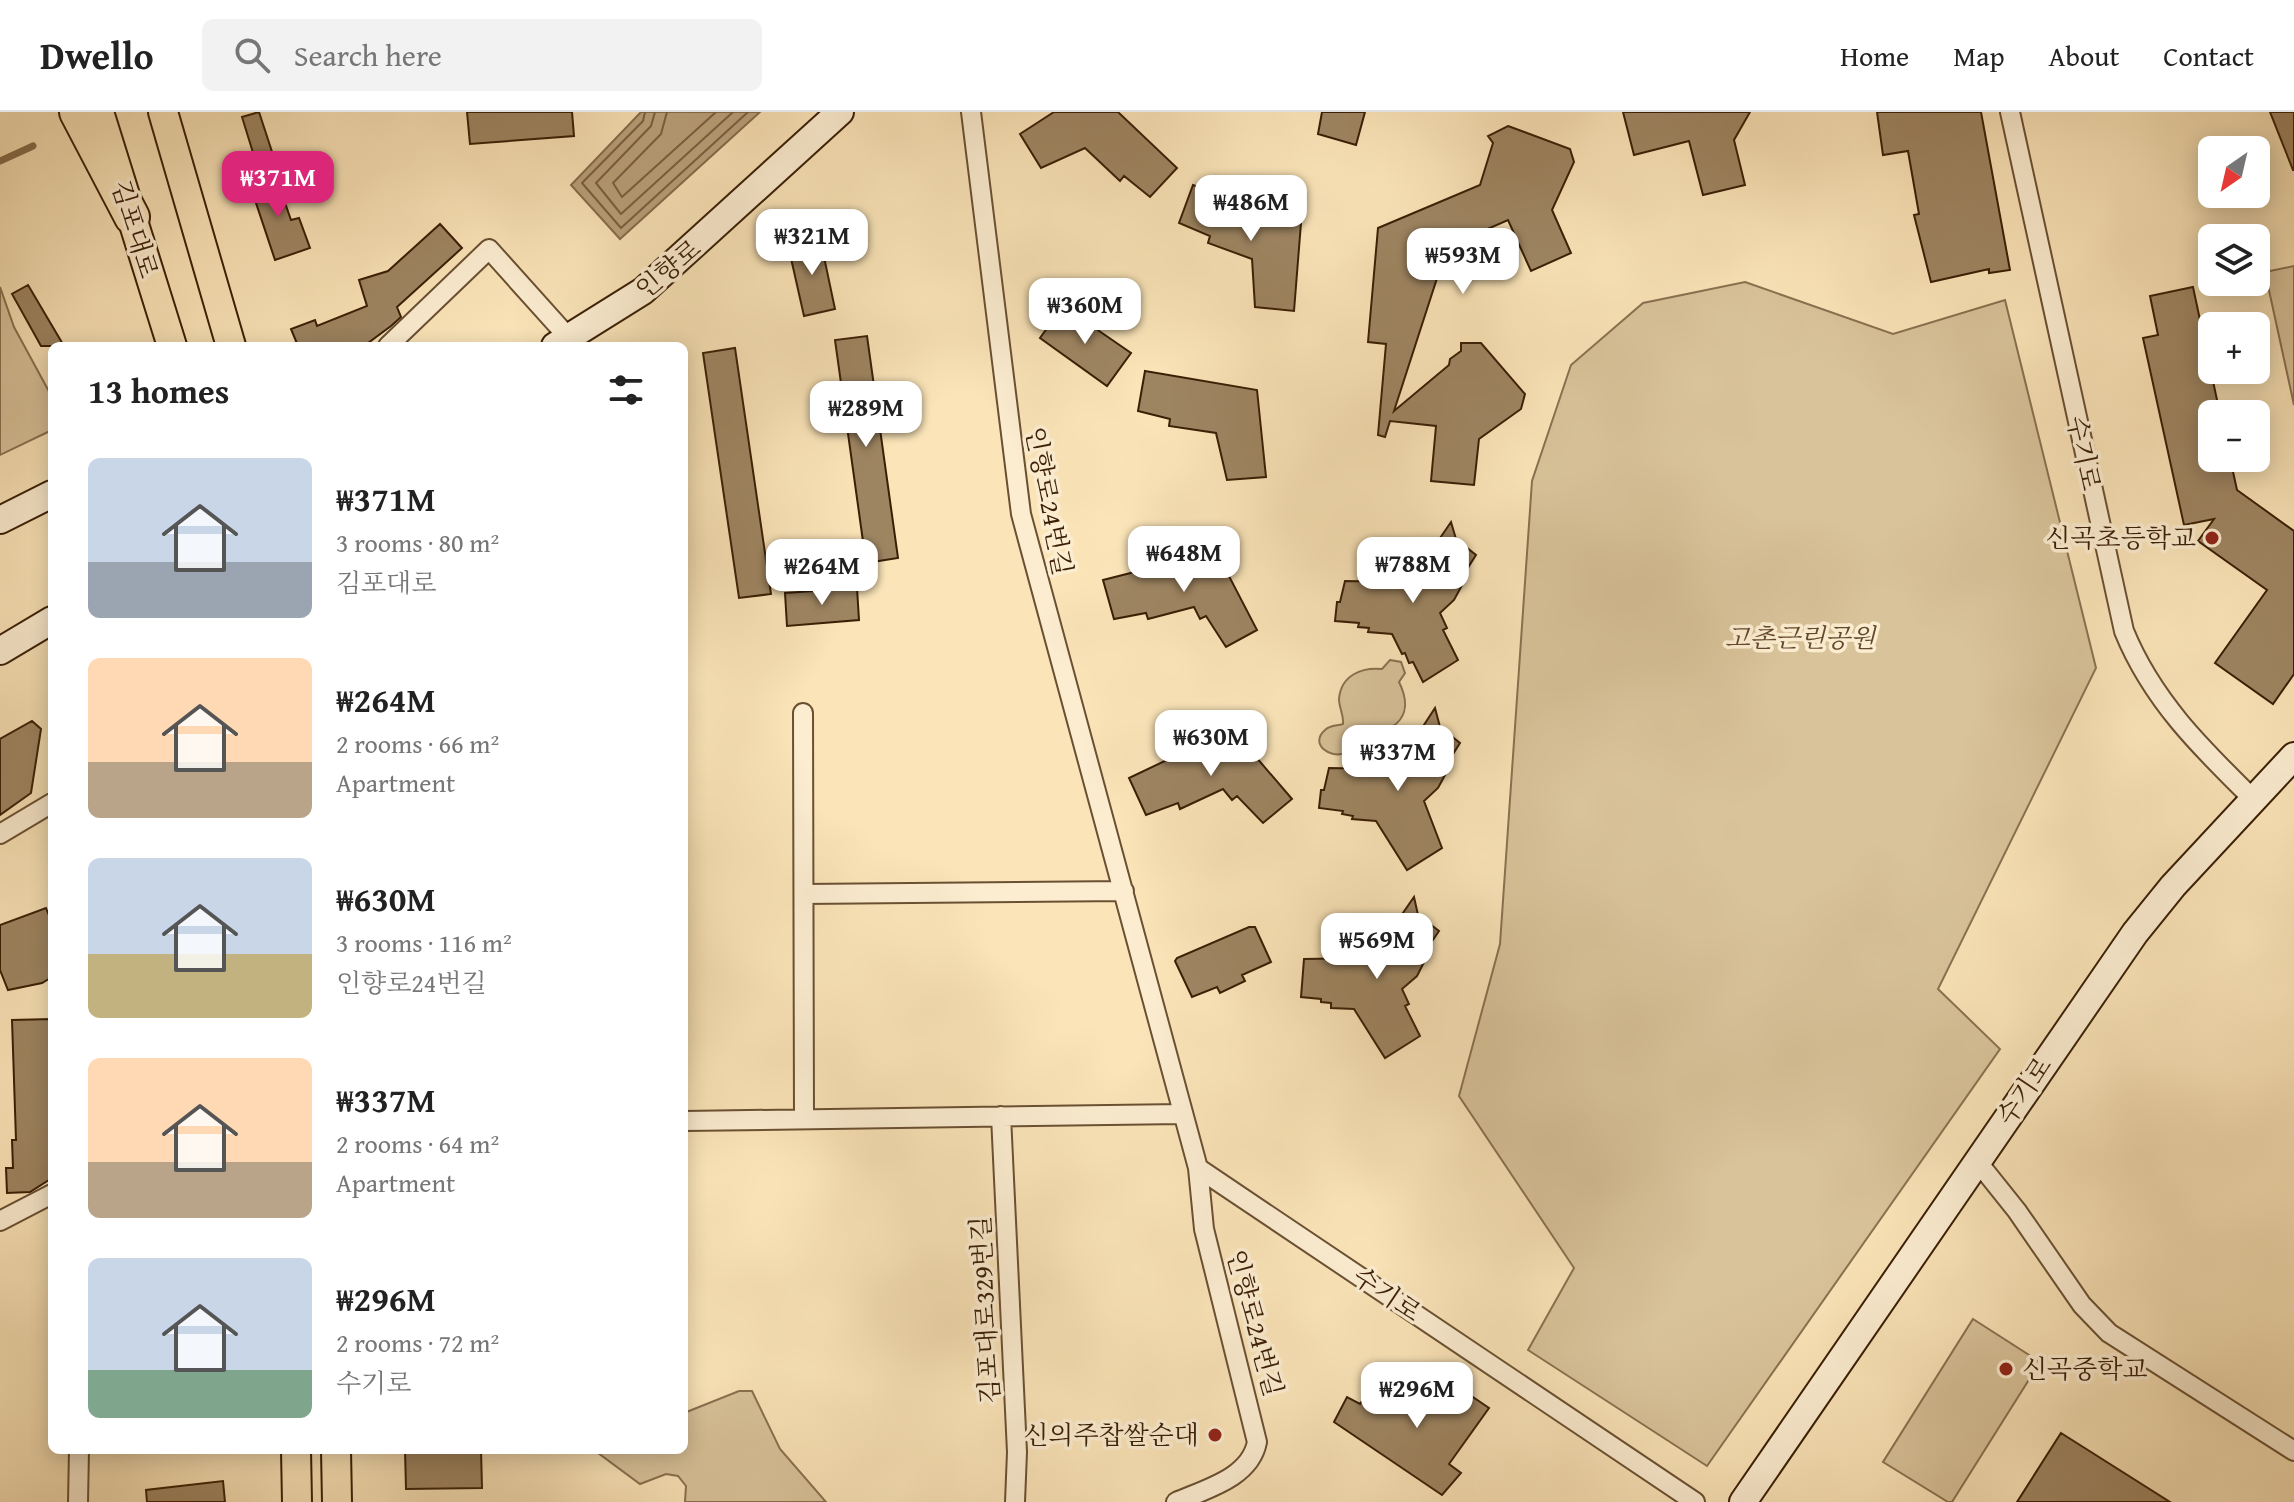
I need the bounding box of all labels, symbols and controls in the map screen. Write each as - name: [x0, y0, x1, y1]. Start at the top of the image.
- search box: [202, 19, 762, 91]
- text: Dwello: [40, 27, 154, 83]
- icon: search: [230, 33, 274, 77]
- text: Search here: [294, 33, 442, 77]
- text: Home: [1840, 35, 1909, 76]
- text: Map: [1953, 35, 2005, 76]
- text: About: [2049, 35, 2119, 76]
- text: Contact: [2163, 35, 2254, 76]
- north arrow: [2198, 136, 2270, 208]
- map controls: [2198, 136, 2270, 472]
- pin: ₩371M: [222, 151, 334, 219]
- text: ₩371M: [240, 157, 316, 196]
- street label: 김포대로: [102, 175, 169, 283]
- pin: ₩486M: [1195, 175, 1307, 243]
- text: ₩486M: [1213, 181, 1289, 220]
- pin: ₩321M: [756, 209, 868, 277]
- text: ₩321M: [774, 215, 850, 254]
- button: layers: [2198, 224, 2270, 296]
- pin: ₩593M: [1407, 228, 1519, 296]
- street label: 인향로: [626, 229, 709, 308]
- text: ₩593M: [1425, 234, 1501, 273]
- pin: ₩360M: [1029, 278, 1141, 346]
- text: ₩360M: [1047, 284, 1123, 323]
- button: +: [2198, 312, 2270, 384]
- text: 13 homes: [88, 366, 229, 415]
- icon: filters: [604, 368, 648, 412]
- pin: ₩289M: [810, 381, 922, 449]
- text: ₩289M: [828, 387, 904, 426]
- button: −: [2198, 400, 2270, 472]
- street label: 수기로: [2058, 412, 2111, 494]
- street label: 인향로24번길: [1016, 423, 1083, 579]
- text: ₩371M: [336, 474, 436, 523]
- icon: home: [152, 490, 248, 586]
- place label: 신곡초등학교: [2045, 518, 2196, 557]
- text: 3 rooms · 80 m²: [336, 523, 499, 562]
- pin: ₩648M: [1128, 526, 1240, 594]
- marker: 신곡초등학교: [2203, 529, 2221, 547]
- text: ₩648M: [1146, 532, 1222, 571]
- pin: ₩788M: [1357, 537, 1469, 605]
- pin: ₩264M: [766, 539, 878, 607]
- text: ₩788M: [1375, 543, 1451, 582]
- text: ₩264M: [784, 545, 860, 584]
- text: 김포대로: [336, 563, 436, 602]
- park label: 고촌근린공원: [1725, 618, 1877, 657]
- text: ₩264M: [336, 675, 436, 724]
- icon: home: [152, 690, 248, 786]
- pin: ₩630M: [1155, 710, 1267, 778]
- text: ₩630M: [1173, 716, 1249, 755]
- text: 2 rooms · 66 m²: [336, 724, 499, 763]
- pin: ₩337M: [1342, 725, 1454, 793]
- text: ₩337M: [1360, 731, 1436, 770]
- text: Apartment: [336, 763, 455, 802]
- text: ₩630M: [336, 874, 436, 923]
- icon: home: [152, 890, 248, 986]
- pin: ₩569M: [1321, 913, 1433, 981]
- text: ₩569M: [1339, 919, 1415, 958]
- text: 3 rooms · 116 m²: [336, 923, 512, 962]
- text: 인향로24번길: [336, 963, 487, 1002]
- street label: 수기로: [1986, 1049, 2061, 1133]
- text: ₩337M: [336, 1075, 436, 1124]
- icon: home: [152, 1090, 248, 1186]
- text: 2 rooms · 64 m²: [336, 1124, 499, 1163]
- text: Apartment: [336, 1163, 455, 1202]
- street label: 김포대로329번길: [960, 1215, 1009, 1405]
- street label: 인향로24번길: [1217, 1245, 1294, 1401]
- street label: 수기로: [1345, 1256, 1429, 1331]
- text: ₩296M: [336, 1274, 436, 1323]
- icon: home: [152, 1290, 248, 1386]
- text: 2 rooms · 72 m²: [336, 1323, 499, 1362]
- place label: 신곡중학교: [2022, 1349, 2148, 1388]
- marker: 신곡중학교: [1997, 1360, 2015, 1378]
- pin: ₩296M: [1361, 1362, 1473, 1430]
- text: 수기로: [336, 1363, 411, 1402]
- text: ₩296M: [1379, 1368, 1455, 1407]
- place label: 신의주찹쌀순대: [1023, 1415, 1199, 1454]
- marker: 신의주찹쌀순대: [1206, 1426, 1224, 1444]

